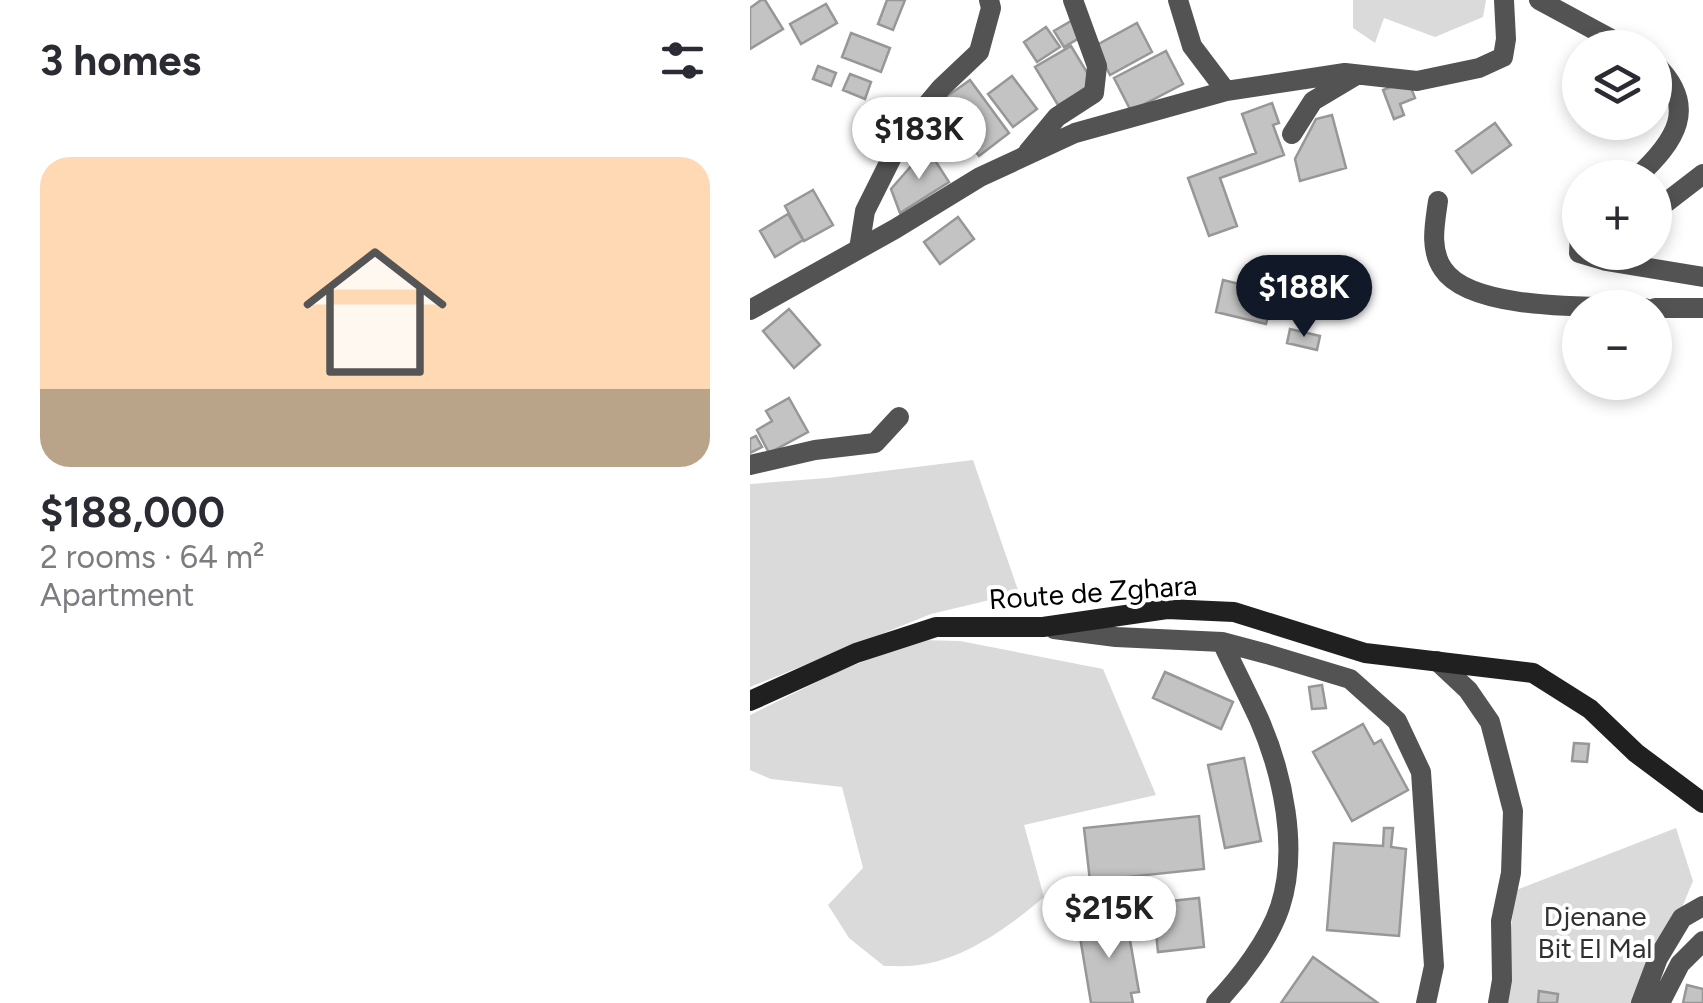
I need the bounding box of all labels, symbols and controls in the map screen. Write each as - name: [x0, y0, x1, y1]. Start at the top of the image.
- map controls: [1562, 30, 1672, 400]
- button: layers: [1562, 30, 1672, 140]
- icon: filters: [655, 33, 710, 88]
- text: 3 homes: [40, 35, 201, 86]
- pin: $183K: [849, 97, 989, 182]
- text: $183K: [874, 110, 964, 148]
- button: +: [1562, 160, 1672, 270]
- icon: home: [285, 222, 465, 402]
- pin: $188K: [1234, 255, 1374, 340]
- text: $188K: [1258, 268, 1350, 306]
- button: −: [1562, 290, 1672, 400]
- text: $188,000: [40, 487, 225, 538]
- text: 2 rooms · 64 m²: [40, 538, 264, 576]
- street label: Route de Zghara: [988, 568, 1198, 616]
- text: Apartment: [40, 576, 194, 614]
- pin: $215K: [1039, 876, 1179, 961]
- text: $215K: [1064, 889, 1154, 927]
- park label: Djenane Bit El Mal: [1538, 899, 1652, 965]

